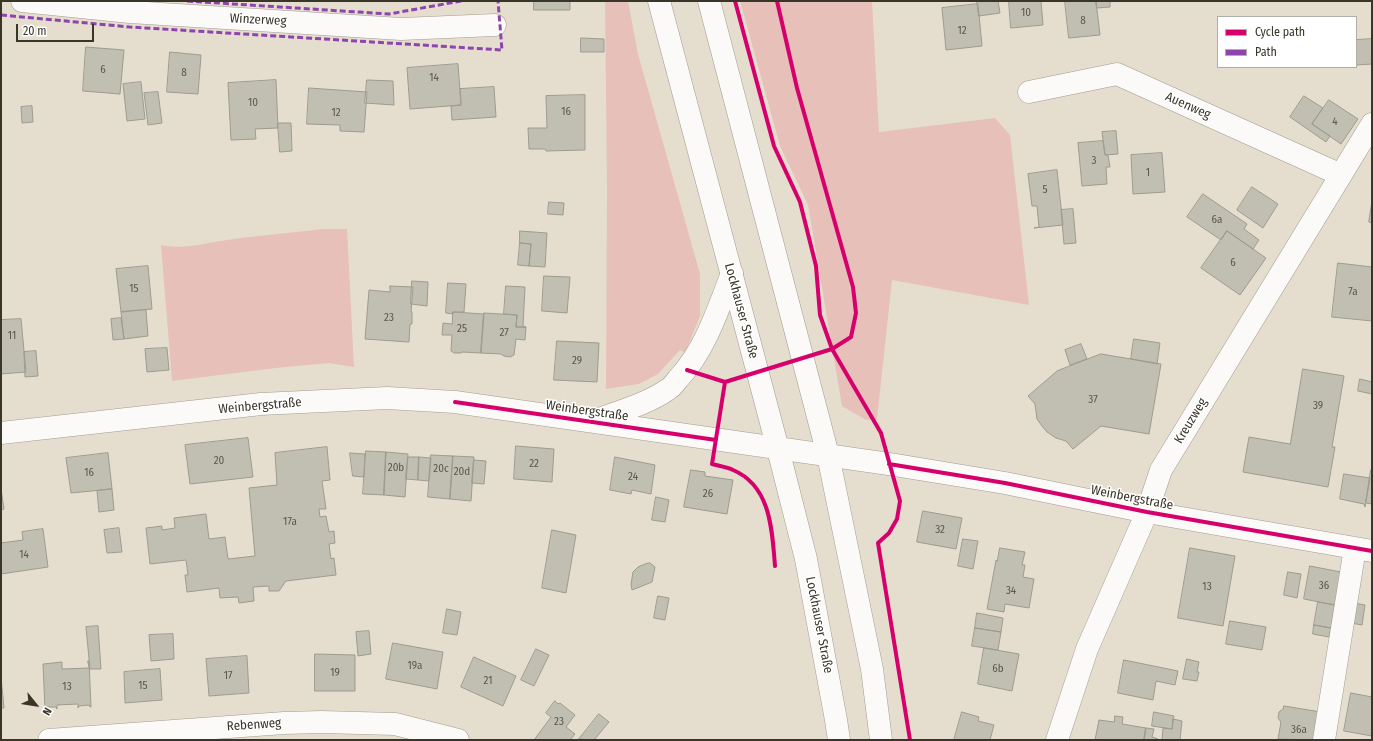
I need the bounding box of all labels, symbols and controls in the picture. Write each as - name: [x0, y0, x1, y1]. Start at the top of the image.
- house number: 10: [1021, 6, 1031, 20]
- street label: Winzerweg: [229, 11, 287, 29]
- house number: 8: [1080, 14, 1086, 28]
- scale bar: [18, 16, 96, 42]
- legend: [1217, 16, 1357, 68]
- text: 20 m: [23, 24, 47, 38]
- house number: 12: [957, 24, 967, 38]
- text: Cycle path: [1255, 25, 1305, 39]
- text: Path: [1255, 45, 1277, 59]
- house number: 6: [100, 63, 106, 77]
- house number: 8: [181, 66, 187, 80]
- house number: 14: [429, 71, 439, 85]
- street label: Auenweg: [1163, 89, 1213, 123]
- house number: 10: [248, 96, 258, 110]
- house number: 16: [561, 105, 571, 119]
- house number: 12: [331, 106, 341, 120]
- house number: 4: [1332, 115, 1338, 129]
- house number: 3: [1092, 154, 1096, 168]
- house number: 1: [1146, 166, 1150, 180]
- house number: 5: [1042, 183, 1048, 197]
- house number: 6a: [1212, 213, 1222, 227]
- house number: 6: [1230, 256, 1236, 270]
- street label: Lockhauser Straße: [721, 262, 761, 360]
- house number: 15: [129, 282, 139, 296]
- house number: 7a: [1348, 285, 1358, 299]
- house number: 23: [384, 311, 394, 325]
- house number: 25: [457, 322, 467, 336]
- house number: 27: [499, 326, 509, 340]
- house number: 11: [8, 329, 16, 343]
- house number: 29: [572, 354, 582, 368]
- house number: 37: [1088, 393, 1098, 407]
- street label: Weinbergstraße: [218, 395, 302, 417]
- street label: Kreuzweg: [1171, 395, 1211, 447]
- street label: Weinbergstraße: [545, 397, 629, 425]
- house number: 39: [1313, 399, 1323, 413]
- house number: 20: [214, 454, 224, 468]
- house number: 22: [529, 457, 539, 471]
- house number: 20b: [388, 461, 404, 475]
- house number: 20c: [433, 462, 449, 476]
- house number: 20d: [454, 465, 470, 479]
- house number: 16: [84, 466, 94, 480]
- house number: 24: [628, 470, 638, 484]
- street label: Weinbergstraße: [1090, 482, 1174, 514]
- house number: 26: [703, 487, 713, 501]
- house number: 17a: [283, 515, 297, 529]
- house number: 32: [935, 523, 945, 537]
- house number: 14: [19, 548, 29, 562]
- street label: Lockhauser Straße: [802, 575, 836, 675]
- house number: 36: [1319, 579, 1329, 593]
- house number: 13: [1202, 580, 1212, 594]
- house number: 34: [1006, 584, 1016, 598]
- house number: 19a: [408, 659, 422, 673]
- house number: 6b: [992, 662, 1004, 676]
- house number: 19: [330, 666, 340, 680]
- house number: 17: [224, 669, 232, 683]
- house number: 21: [484, 674, 492, 688]
- house number: 15: [138, 679, 148, 693]
- house number: 13: [62, 680, 72, 694]
- north arrow: [16, 685, 56, 725]
- text: N: [40, 705, 54, 717]
- street label: Rebenweg: [226, 715, 282, 735]
- house number: 23: [554, 715, 564, 729]
- house number: 36a: [1291, 723, 1307, 737]

